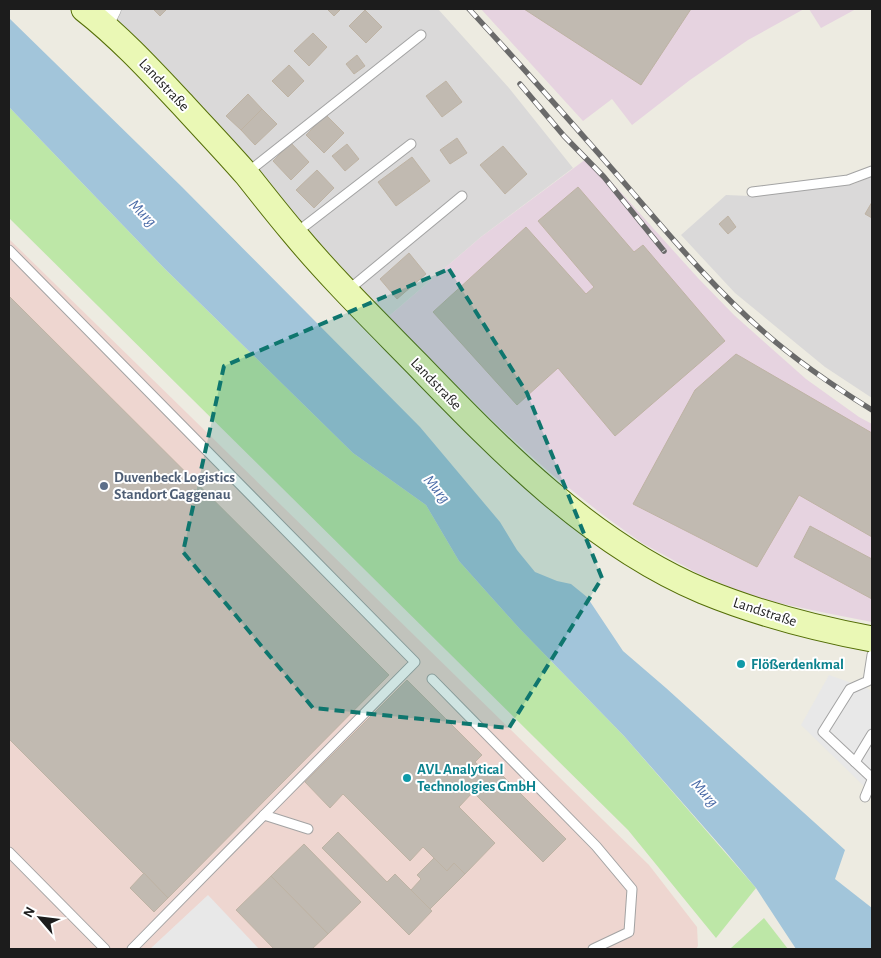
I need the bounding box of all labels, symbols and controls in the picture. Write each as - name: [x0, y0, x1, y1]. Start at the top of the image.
- street label: Landstraße: [136, 56, 192, 114]
- water label: Murg: [126, 196, 160, 230]
- street label: Landstraße: [408, 355, 464, 413]
- place label: Duvenbeck Logistics Standort Gaggenau: [114, 470, 235, 502]
- water label: Murg: [421, 472, 453, 506]
- marker: Duvenbeck Logistics Standort Gaggenau: [98, 480, 110, 492]
- street label: Landstraße: [731, 595, 799, 629]
- place label: Flößerdenkmal: [751, 657, 844, 672]
- marker: Flößerdenkmal: [735, 658, 747, 670]
- place label: AVL Analytical Technologies GmbH: [417, 762, 536, 794]
- marker: AVL Analytical Technologies GmbH: [401, 772, 413, 784]
- water label: Murg: [689, 776, 721, 810]
- north arrow: [15, 893, 65, 943]
- text: N: [21, 905, 38, 920]

